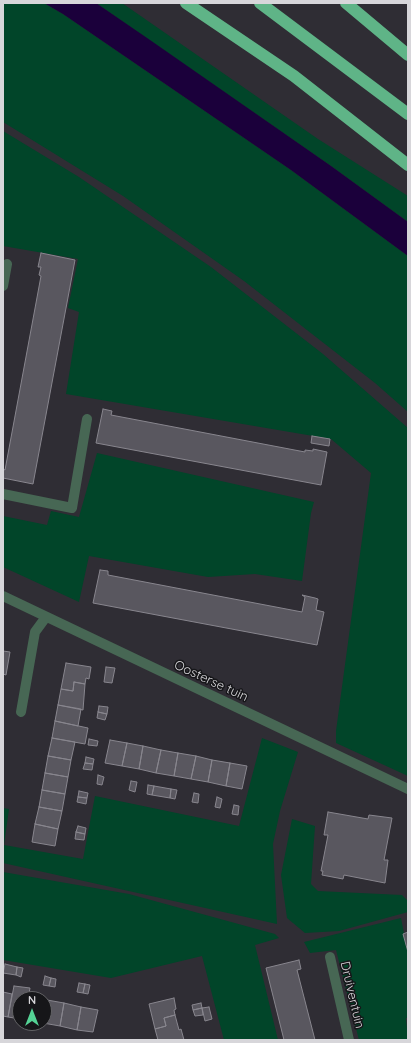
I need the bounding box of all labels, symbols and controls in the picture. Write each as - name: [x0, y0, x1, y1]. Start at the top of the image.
- street label: Oosterse tuin: [172, 657, 250, 705]
- street label: Druiventuin: [337, 960, 367, 1030]
- north arrow: [12, 991, 52, 1031]
- text: N: [28, 993, 36, 1007]

